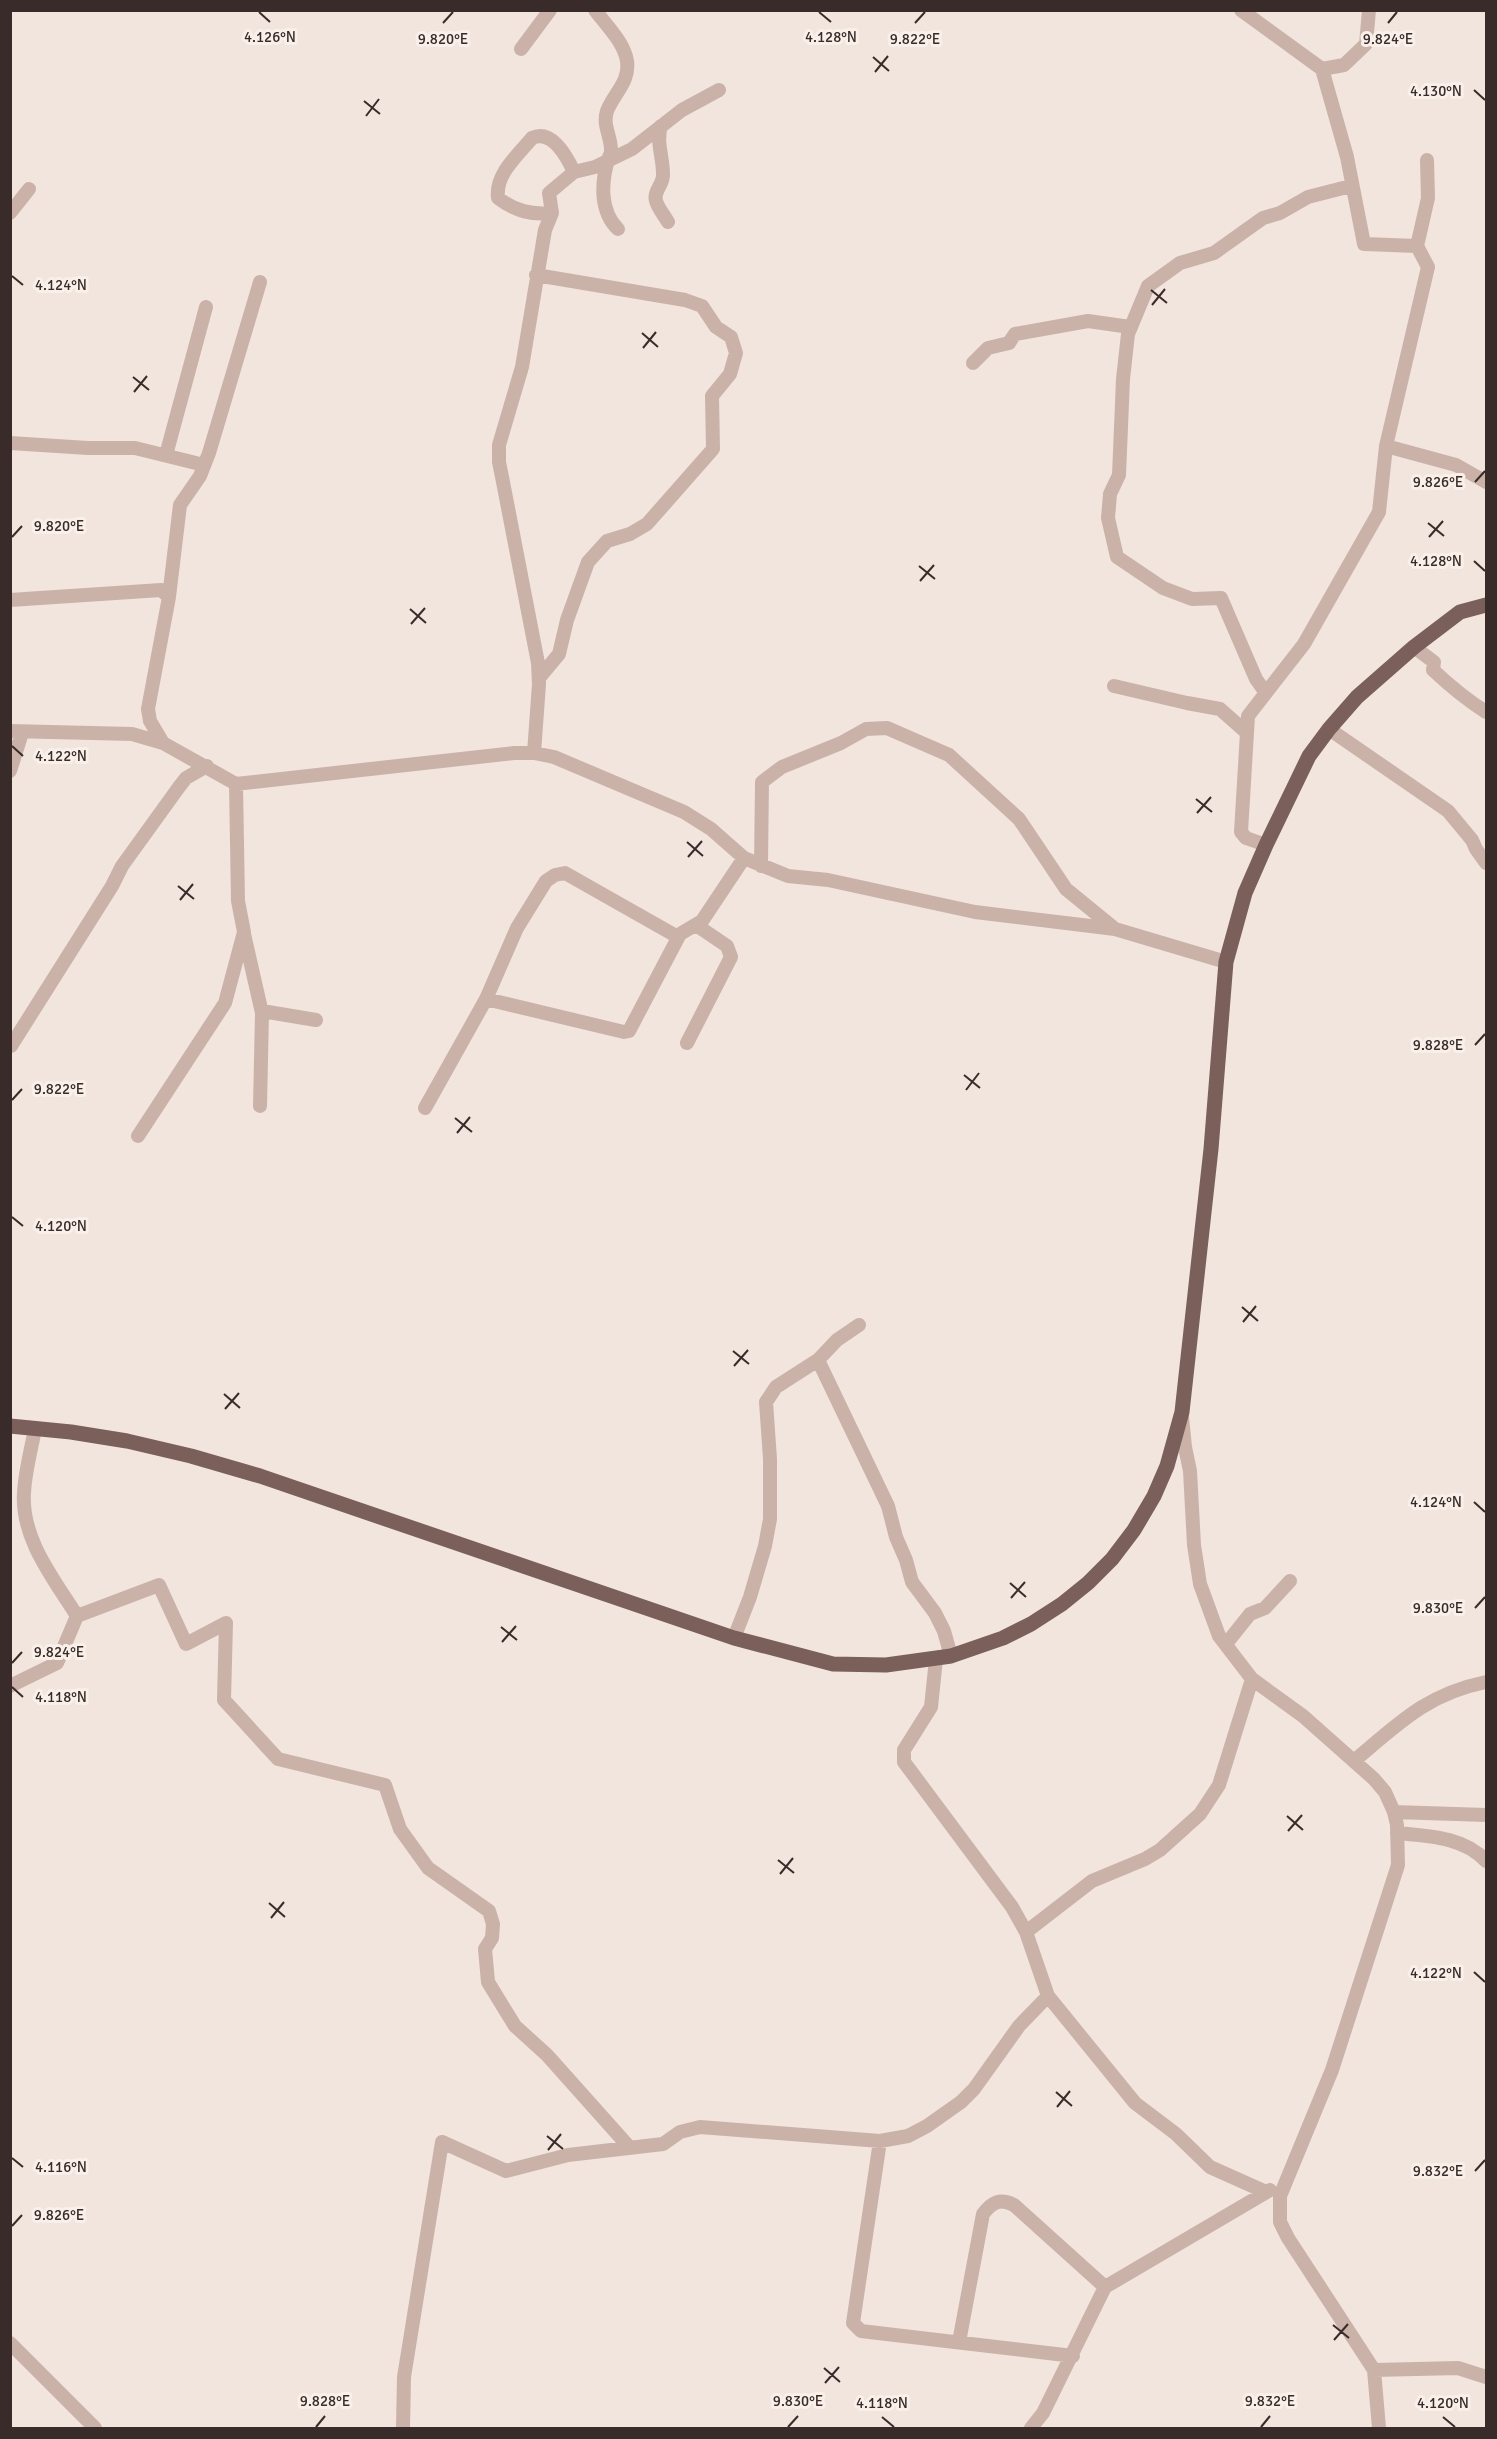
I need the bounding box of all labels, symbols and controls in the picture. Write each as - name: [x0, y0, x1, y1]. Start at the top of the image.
- text: 4.126°N: [244, 28, 296, 46]
- text: 4.128°N: [805, 28, 857, 46]
- text: 9.820°E: [418, 30, 468, 48]
- text: 9.822°E: [890, 30, 940, 48]
- text: 9.824°E: [1363, 30, 1413, 48]
- text: 4.130°N: [1410, 82, 1462, 100]
- text: 4.124°N: [35, 276, 87, 294]
- text: 9.826°E: [1413, 473, 1463, 491]
- text: 9.820°E: [34, 517, 84, 535]
- text: 4.128°N: [1410, 552, 1462, 570]
- text: 4.122°N: [35, 747, 87, 765]
- text: 9.828°E: [1413, 1036, 1463, 1054]
- text: 9.822°E: [34, 1080, 84, 1098]
- text: 4.120°N: [35, 1217, 87, 1235]
- text: 4.124°N: [1410, 1493, 1462, 1511]
- text: 9.830°E: [1413, 1599, 1463, 1617]
- text: 9.824°E: [34, 1643, 84, 1661]
- text: 4.118°N: [35, 1688, 87, 1706]
- text: 4.122°N: [1410, 1964, 1462, 1982]
- text: 4.116°N: [35, 2158, 87, 2176]
- text: 9.832°E: [1413, 2162, 1463, 2180]
- text: 9.826°E: [34, 2206, 84, 2224]
- text: 9.828°E: [300, 2392, 350, 2410]
- text: 9.830°E: [773, 2392, 823, 2410]
- text: 9.832°E: [1245, 2392, 1295, 2410]
- text: 4.118°N: [856, 2394, 908, 2412]
- text: 4.120°N: [1417, 2394, 1469, 2412]

